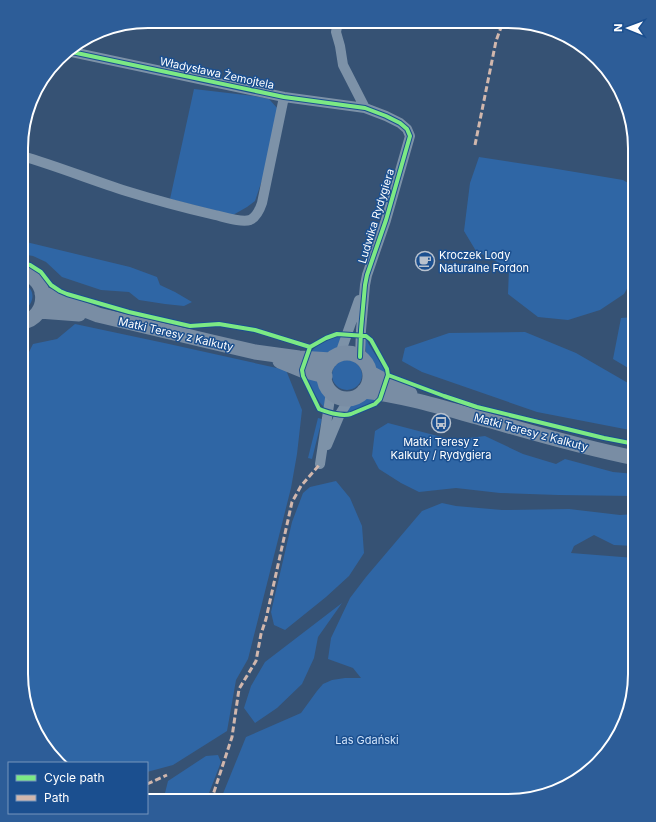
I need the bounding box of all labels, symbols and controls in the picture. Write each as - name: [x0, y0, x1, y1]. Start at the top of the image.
- north arrow: [608, 8, 648, 48]
- text: N: [611, 24, 625, 32]
- street label: Władysława Żemojtela: [159, 54, 275, 92]
- street label: Ludwika Rydygiera: [355, 167, 397, 265]
- place label: Kroczek Lody Naturalne Fordon: [439, 248, 529, 275]
- cafe icon: Kroczek Lody Naturalne Fordon: [414, 250, 436, 272]
- street label: Matki Teresy z Kalkuty: [117, 314, 235, 354]
- street label: Matki Teresy z Kalkuty: [472, 410, 590, 454]
- bus stop icon: Matki Teresy z Kalkuty / Rydygiera: [430, 412, 452, 434]
- place label: Matki Teresy z Kalkuty / Rydygiera: [391, 435, 491, 462]
- park label: Las Gdański: [335, 733, 399, 747]
- legend: [8, 762, 148, 814]
- text: Cycle path: [44, 770, 105, 785]
- text: Path: [44, 790, 69, 805]

